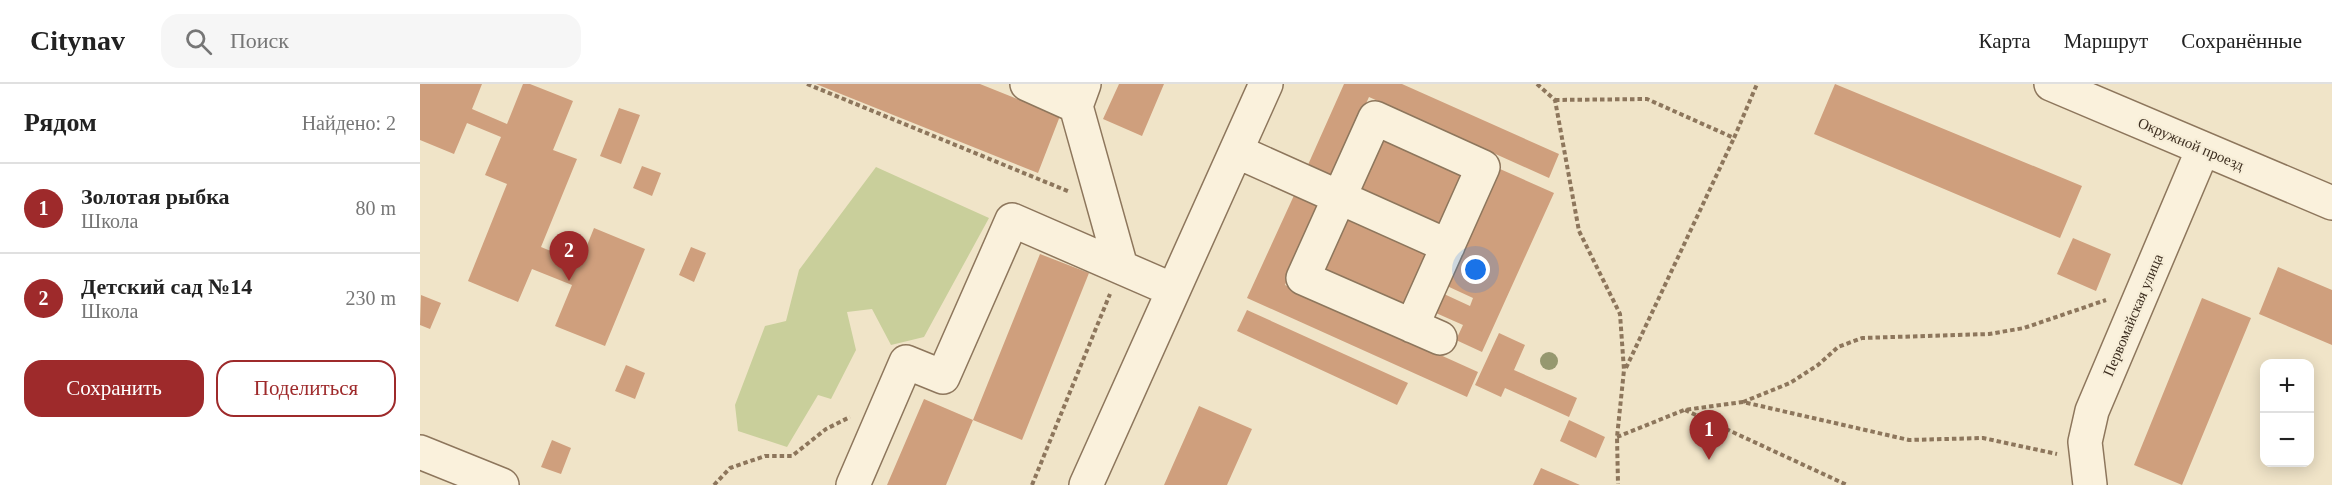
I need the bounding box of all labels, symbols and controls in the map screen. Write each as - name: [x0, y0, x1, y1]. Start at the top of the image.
- search box: [161, 14, 581, 68]
- text: Citynav: [30, 25, 125, 56]
- icon: search: [182, 25, 215, 58]
- text: Поиск: [230, 28, 289, 53]
- text: Карта: [1979, 29, 2031, 53]
- text: Маршрут: [2064, 29, 2148, 53]
- text: Сохранённые: [2181, 29, 2302, 53]
- text: Рядом: [24, 108, 97, 137]
- text: Найдено: 2: [302, 112, 396, 134]
- street label: Окружной проезд: [2136, 114, 2247, 174]
- text: Золотая рыбка: [81, 184, 230, 209]
- text: 1: [39, 197, 49, 219]
- text: 80 m: [355, 197, 396, 219]
- text: Школа: [81, 210, 138, 232]
- pin: 2: [550, 232, 588, 281]
- street label: Первомайская улица: [2100, 251, 2166, 379]
- your location: [1461, 255, 1490, 284]
- text: Детский сад №14: [81, 274, 252, 299]
- text: 2: [39, 287, 49, 309]
- text: 230 m: [345, 287, 396, 309]
- text: Школа: [81, 300, 138, 322]
- map controls: [2260, 359, 2314, 467]
- button: +: [2260, 359, 2314, 413]
- button: Сохранить: [24, 360, 204, 417]
- button: Поделиться: [216, 360, 396, 417]
- pin: 1: [1690, 410, 1728, 460]
- button: −: [2260, 413, 2314, 467]

